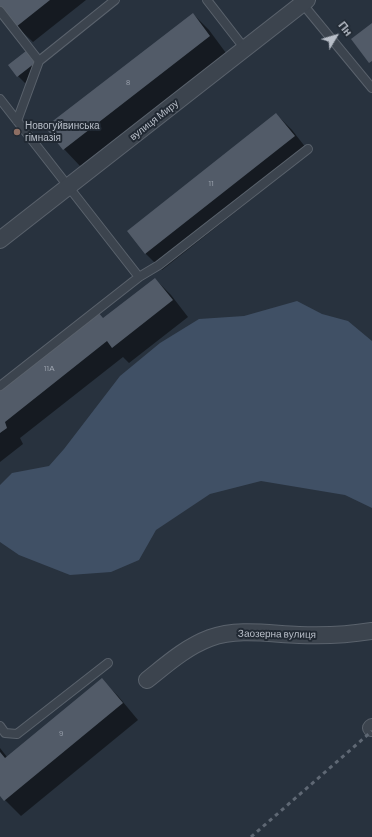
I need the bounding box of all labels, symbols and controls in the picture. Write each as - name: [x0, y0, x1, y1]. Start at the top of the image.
- north arrow: [316, 16, 356, 56]
- text: Пн: [336, 19, 355, 38]
- house number: 8: [126, 77, 130, 87]
- street label: вулиця Миру: [127, 97, 181, 143]
- place label: Новогуйвинська гімназія: [25, 120, 100, 144]
- marker: Новогуйвинська гімназія: [12, 127, 22, 137]
- house number: 11: [208, 178, 214, 188]
- house number: 11А: [44, 363, 54, 373]
- street label: Заозерна вулиця: [238, 627, 316, 641]
- house number: 9: [59, 728, 63, 738]

